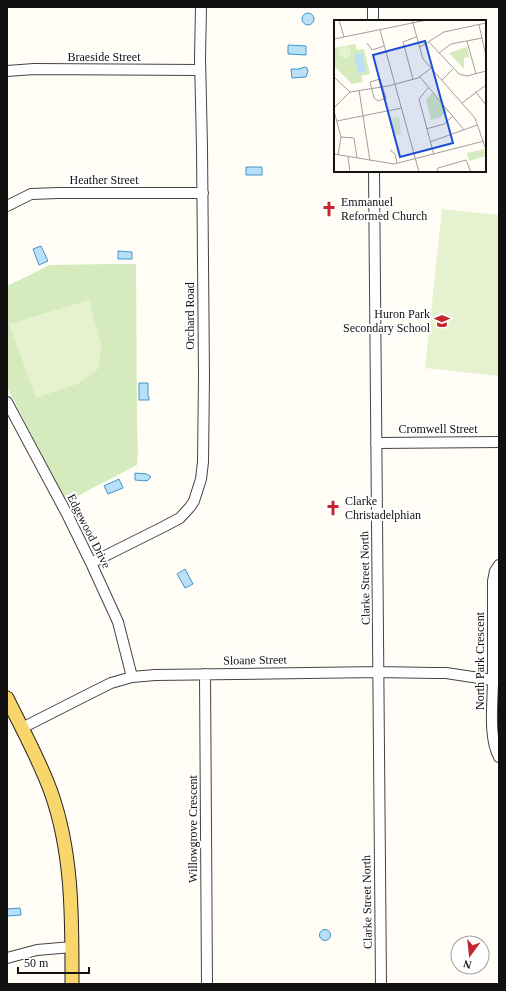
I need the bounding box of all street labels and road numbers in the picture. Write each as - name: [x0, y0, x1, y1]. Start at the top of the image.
- street label: Braeside Street: [68, 50, 141, 64]
- street label: Heather Street: [70, 173, 139, 187]
- street label: Orchard Road: [183, 282, 197, 350]
- street label: Cromwell Street: [399, 422, 478, 436]
- street label: Edgewood Drive: [64, 491, 114, 571]
- street label: Clarke Street North: [357, 531, 373, 625]
- street label: North Park Crescent: [473, 611, 487, 710]
- street label: Sloane Street: [223, 652, 288, 668]
- street label: Willowgrove Crescent: [186, 774, 200, 883]
- street label: Clarke Street North: [359, 855, 375, 949]

